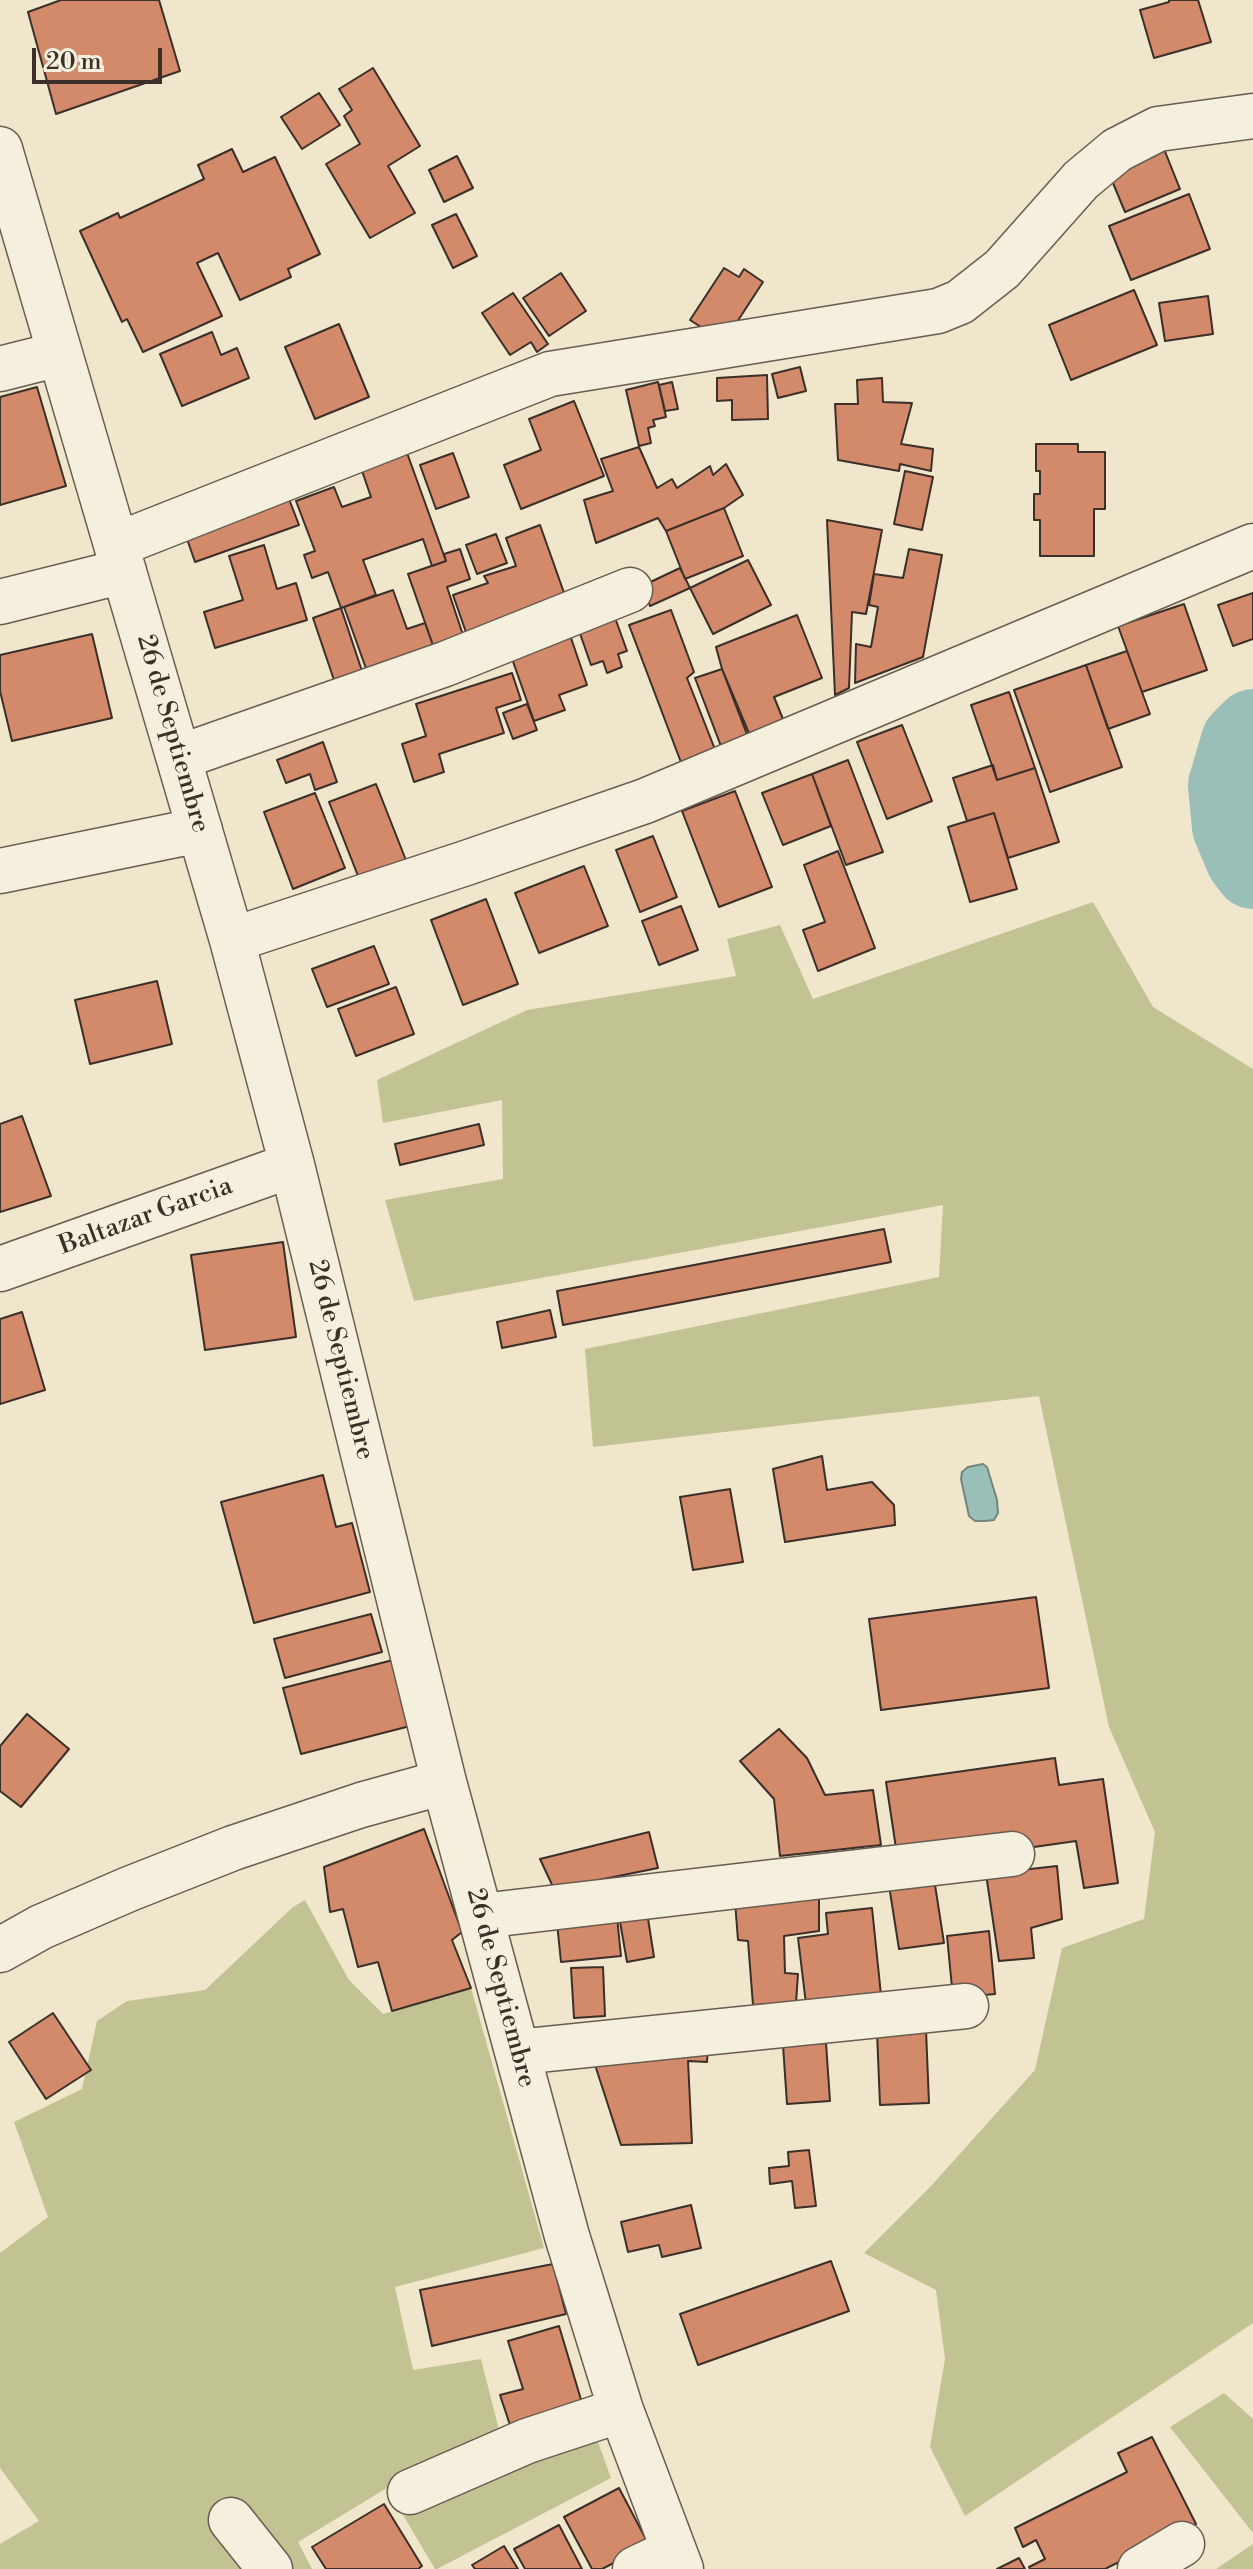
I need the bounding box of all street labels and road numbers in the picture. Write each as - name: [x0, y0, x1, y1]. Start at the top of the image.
- street label: 26 de Septiembre: [129, 631, 215, 837]
- street label: Baltazar Garcia: [55, 1171, 237, 1263]
- street label: 26 de Septiembre: [300, 1257, 380, 1463]
- street label: 26 de Septiembre: [458, 1885, 542, 2091]

